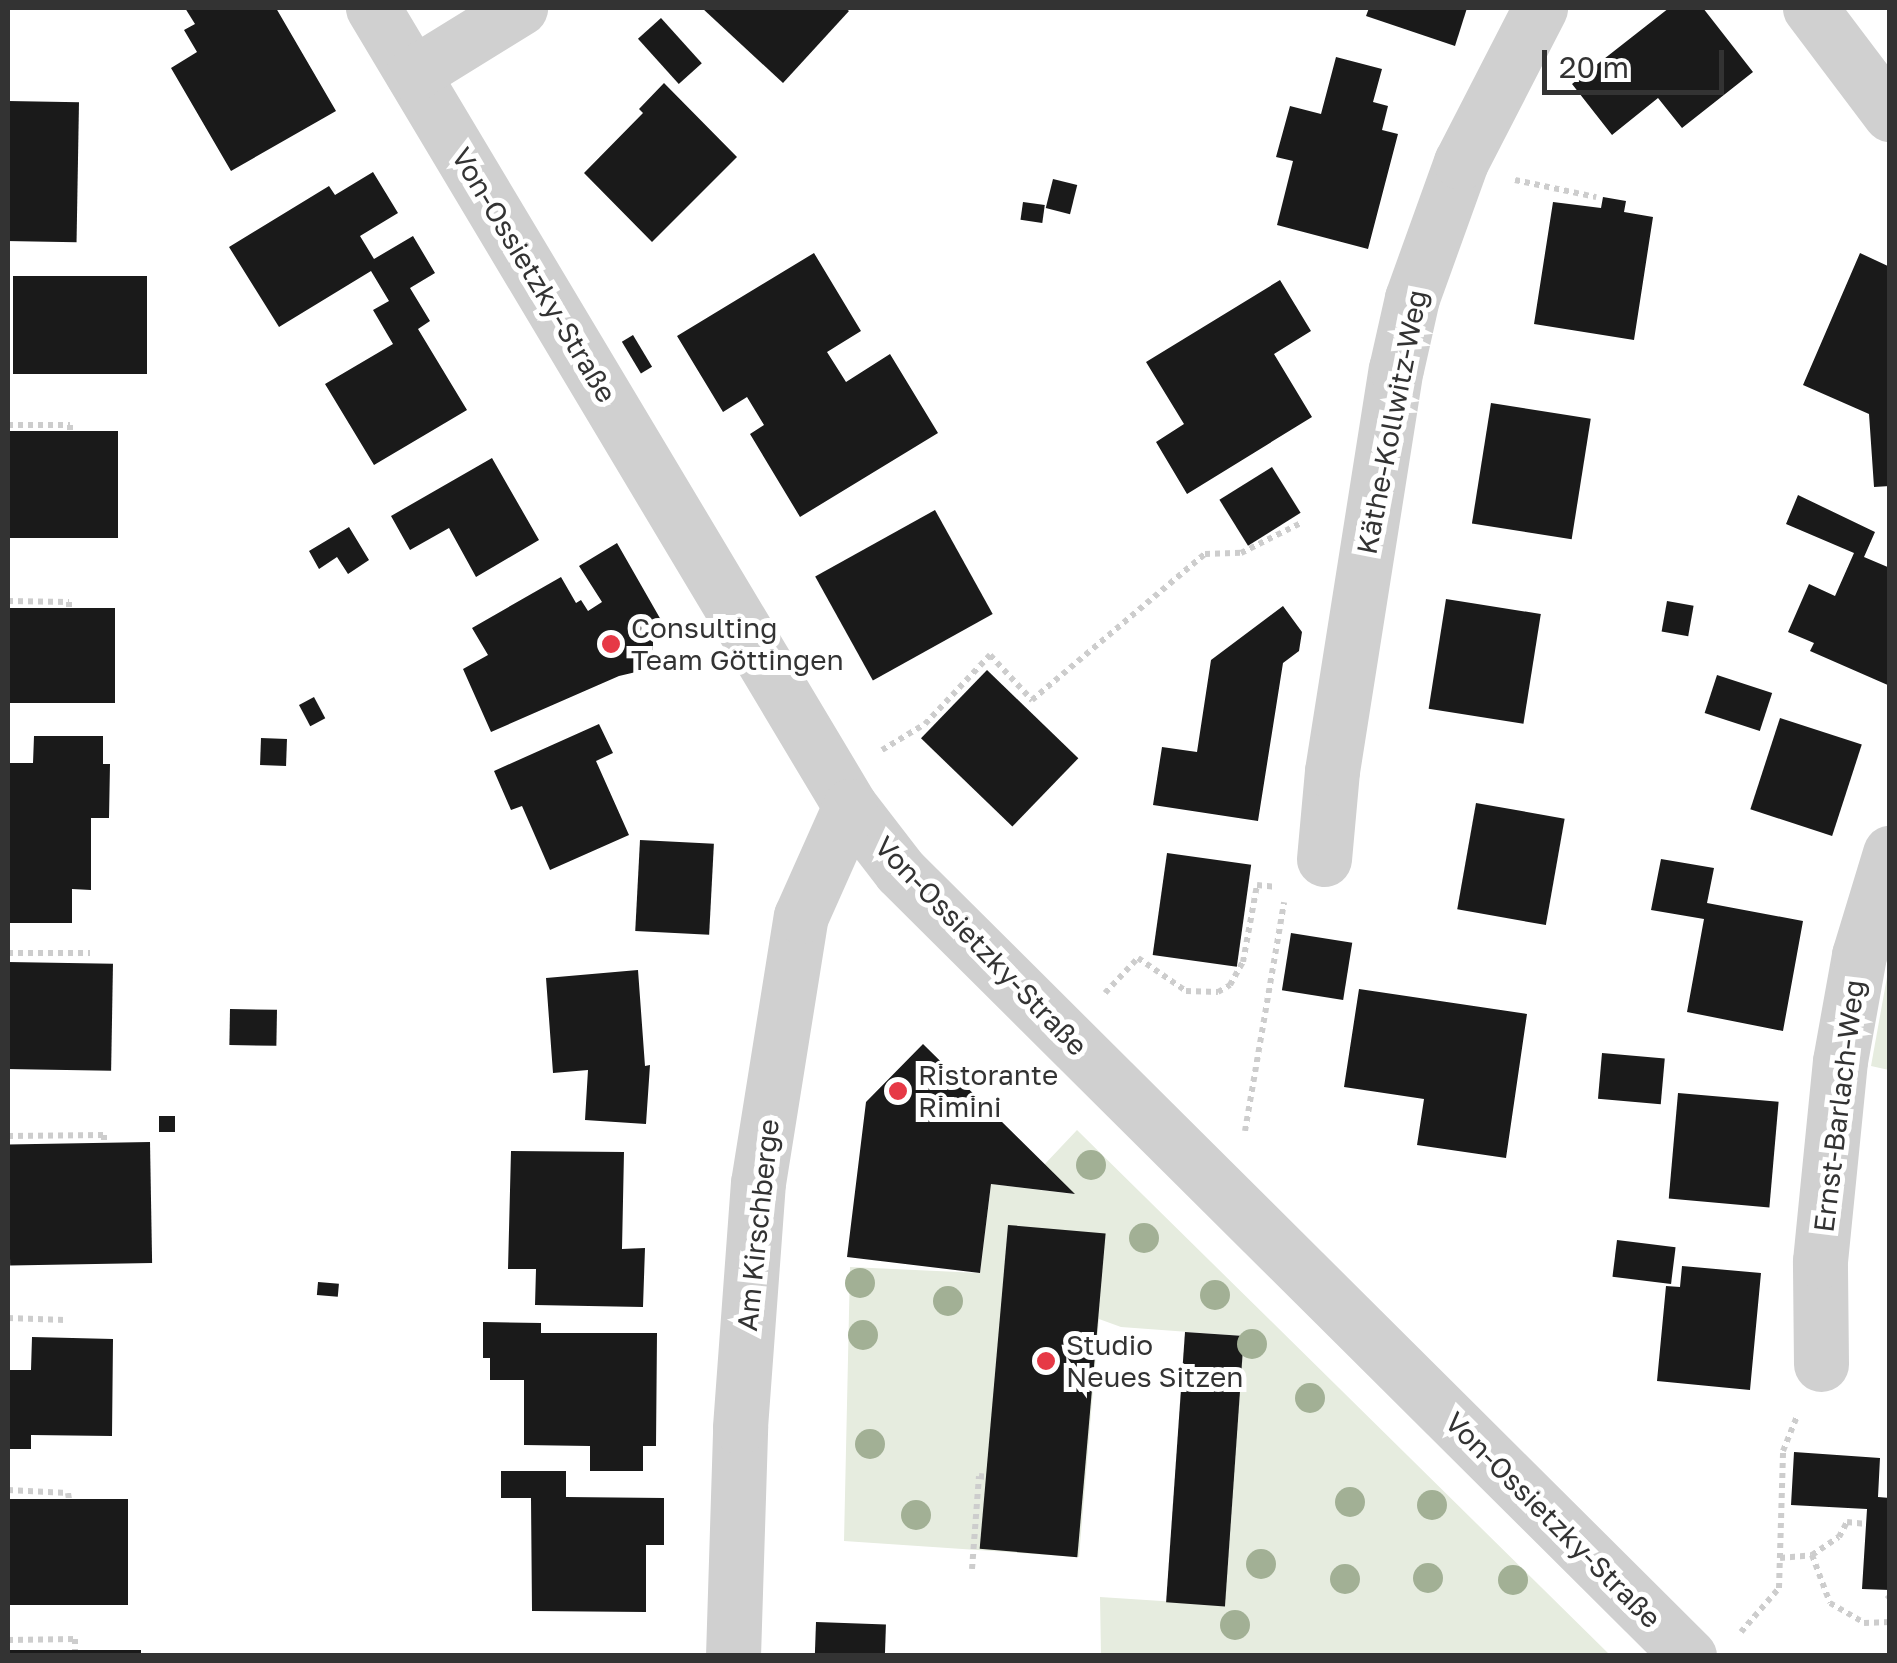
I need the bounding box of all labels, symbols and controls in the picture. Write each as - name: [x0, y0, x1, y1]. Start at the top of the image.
- scale bar: [1547, 30, 1730, 92]
- text: 20 m: [1559, 49, 1629, 85]
- street label: Von-Ossietzky-Straße: [445, 142, 623, 408]
- street label: Käthe-Kollwitz-Weg: [1350, 287, 1434, 557]
- place label: Consulting Team Göttingen: [631, 611, 844, 677]
- marker: Consulting Team Göttingen: [600, 633, 622, 655]
- street label: Von-Ossietzky-Straße: [868, 830, 1094, 1062]
- street label: Ernst-Barlach-Weg: [1807, 978, 1871, 1234]
- place label: Ristorante Rimini: [918, 1058, 1058, 1124]
- marker: Ristorante Rimini: [887, 1080, 909, 1102]
- street label: Am Kirschberge: [730, 1117, 786, 1333]
- place label: Studio Neues Sitzen: [1066, 1328, 1243, 1394]
- marker: Studio Neues Sitzen: [1035, 1350, 1057, 1372]
- street label: Von-Ossietzky-Straße: [1438, 1405, 1668, 1635]

